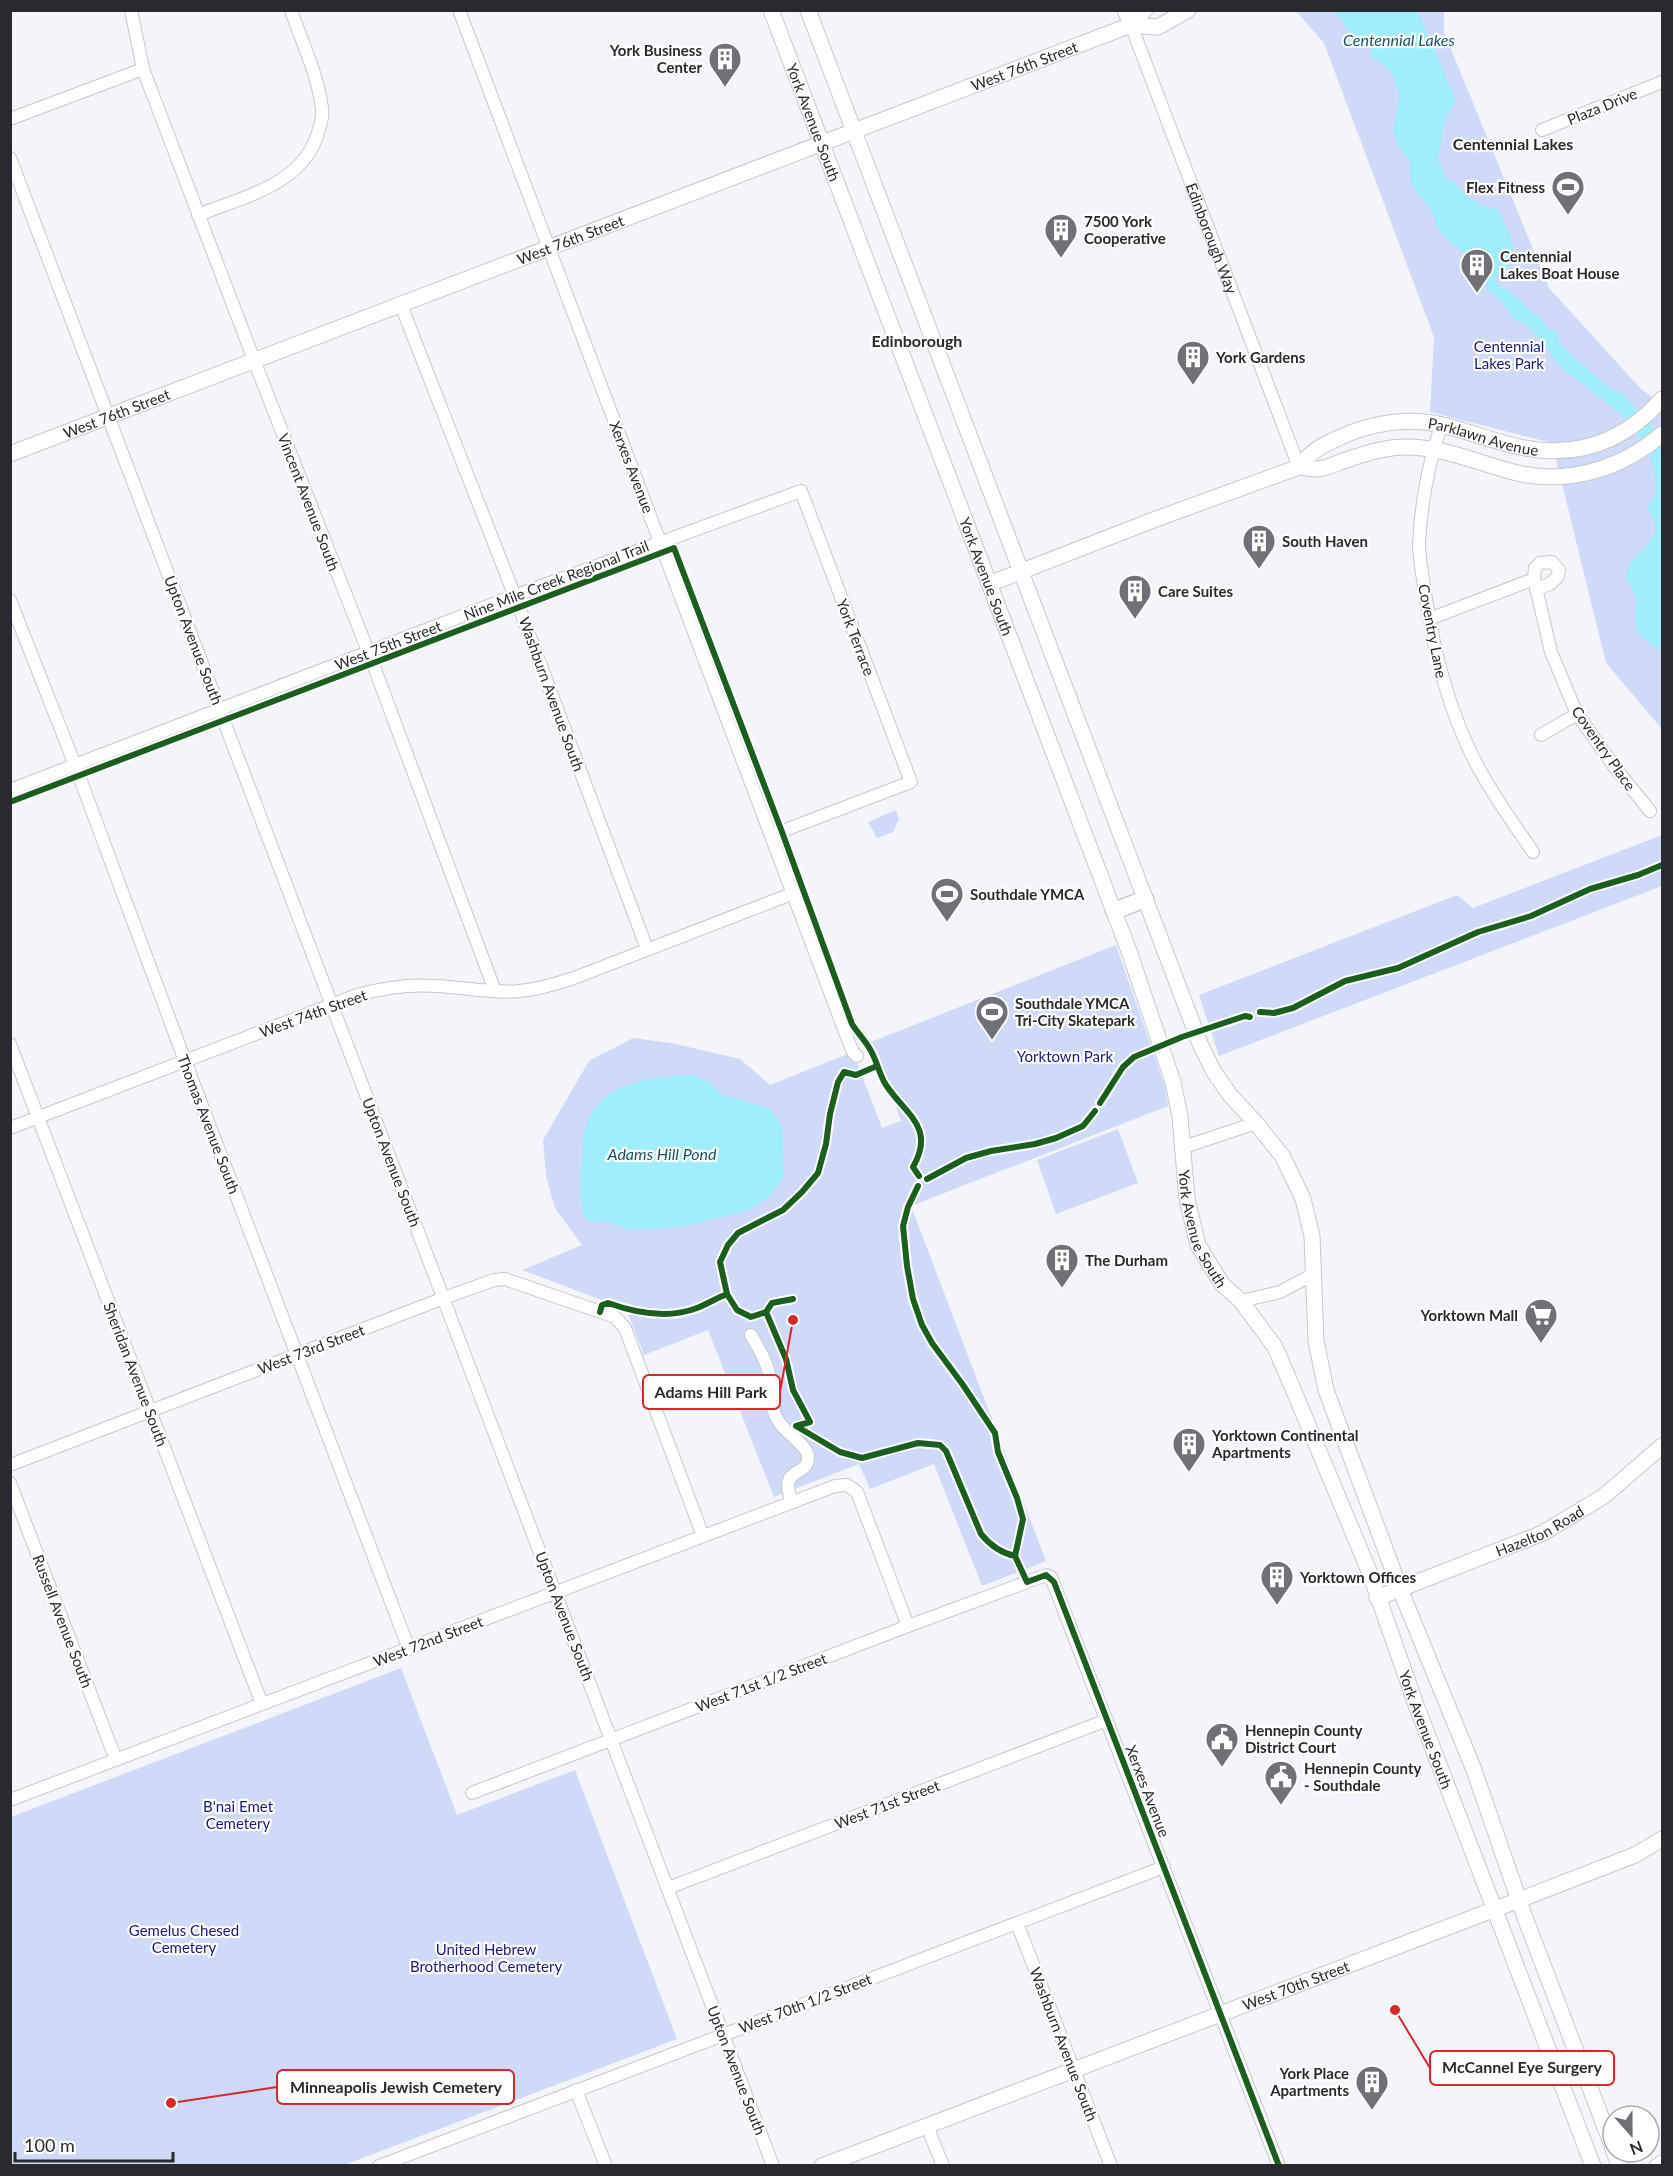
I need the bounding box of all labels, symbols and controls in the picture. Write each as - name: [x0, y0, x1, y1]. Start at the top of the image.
- water label: Centennial Lakes: [1343, 30, 1455, 49]
- street label: West 76th Street: [968, 37, 1081, 94]
- place label: York Business Center: [609, 41, 702, 76]
- building icon: York Business Center: [707, 41, 743, 88]
- street label: York Avenue South: [783, 61, 844, 184]
- street label: Plaza Drive: [1564, 84, 1640, 128]
- district label: Centennial Lakes: [1453, 134, 1573, 153]
- sports icon: Flex Fitness: [1550, 169, 1586, 216]
- place label: Flex Fitness: [1466, 178, 1545, 196]
- street label: Edinborough Way: [1183, 180, 1241, 296]
- street label: West 76th Street: [514, 211, 627, 268]
- building icon: 7500 York Cooperative: [1043, 212, 1079, 259]
- place label: 7500 York Cooperative: [1084, 212, 1166, 247]
- building icon: Centennial Lakes Boat House: [1459, 247, 1495, 294]
- place label: Centennial Lakes Boat House: [1500, 247, 1619, 282]
- district label: Edinborough: [872, 331, 962, 350]
- park label: Centennial Lakes Park: [1474, 337, 1544, 372]
- building icon: York Gardens: [1175, 339, 1211, 386]
- place label: York Gardens: [1215, 348, 1306, 366]
- street label: West 76th Street: [61, 384, 173, 442]
- street label: Parklawn Avenue: [1427, 413, 1540, 459]
- street label: Xerxes Avenue: [606, 418, 658, 516]
- street label: Vincent Avenue South: [274, 430, 344, 574]
- street label: York Avenue South: [956, 515, 1017, 638]
- building icon: South Haven: [1241, 523, 1277, 570]
- place label: South Haven: [1282, 532, 1368, 550]
- street label: Nine Mile Creek Regional Trail: [461, 536, 651, 624]
- street label: Upton Avenue South: [161, 573, 227, 707]
- building icon: Care Suites: [1117, 573, 1153, 620]
- place label: Care Suites: [1158, 582, 1233, 600]
- street label: Coventry Lane: [1415, 582, 1451, 680]
- street label: York Terrace: [833, 596, 879, 678]
- street label: Washburn Avenue South: [516, 614, 588, 774]
- street label: West 75th Street: [332, 616, 444, 674]
- street label: Coventry Place: [1568, 702, 1640, 794]
- sports icon: Southdale YMCA: [929, 876, 965, 923]
- place label: Southdale YMCA: [970, 885, 1085, 903]
- street label: West 74th Street: [257, 985, 370, 1041]
- sports icon: Southdale YMCA Tri-City Skatepark: [974, 994, 1010, 1041]
- place label: Southdale YMCA Tri-City Skatepark: [1015, 994, 1136, 1029]
- park label: Yorktown Park: [1017, 1047, 1114, 1065]
- street label: Thomas Avenue South: [174, 1052, 244, 1196]
- street label: Upton Avenue South: [359, 1095, 425, 1229]
- water label: Adams Hill Pond: [606, 1144, 717, 1163]
- street label: York Avenue South: [1176, 1169, 1231, 1291]
- building icon: The Durham: [1044, 1242, 1080, 1289]
- place label: The Durham: [1085, 1251, 1168, 1269]
- supermarket icon: Yorktown Mall: [1523, 1297, 1559, 1344]
- street label: Sheridan Avenue South: [100, 1299, 172, 1449]
- place label: Yorktown Mall: [1420, 1306, 1518, 1324]
- street label: West 73rd Street: [255, 1320, 367, 1378]
- callout: Adams Hill Park: [643, 1375, 780, 1409]
- text: Adams Hill Park: [654, 1382, 768, 1401]
- building icon: Yorktown Continental Apartments: [1171, 1426, 1207, 1473]
- place label: Yorktown Continental Apartments: [1211, 1426, 1359, 1461]
- street label: Hazelton Road: [1493, 1502, 1587, 1560]
- street label: Upton Avenue South: [532, 1549, 598, 1683]
- street label: Russell Avenue South: [29, 1552, 97, 1690]
- building icon: Yorktown Offices: [1259, 1559, 1295, 1606]
- place label: Yorktown Offices: [1299, 1568, 1416, 1586]
- street label: West 72nd Street: [371, 1612, 486, 1670]
- street label: West 71st 1/2 Street: [693, 1648, 830, 1715]
- street label: York Avenue South: [1396, 1668, 1456, 1791]
- public building icon: Hennepin County District Court: [1204, 1721, 1240, 1768]
- place label: Hennepin County District Court: [1245, 1721, 1362, 1756]
- street label: Xerxes Avenue: [1122, 1742, 1174, 1840]
- public building icon: Hennepin County - Southdale: [1263, 1759, 1299, 1806]
- place label: Hennepin County - Southdale: [1304, 1759, 1421, 1794]
- street label: West 71st Street: [832, 1776, 943, 1832]
- park label: B'nai Emet Cemetery: [203, 1797, 274, 1832]
- park label: Gemelus Chesed Cemetery: [129, 1921, 239, 1956]
- park label: United Hebrew Brotherhood Cemetery: [410, 1940, 562, 1975]
- street label: West 70th Street: [1240, 1956, 1352, 2014]
- street label: Washburn Avenue South: [1026, 1965, 1102, 2123]
- street label: West 70th 1/2 Street: [736, 1969, 875, 2037]
- street label: Upton Avenue South: [704, 2003, 770, 2137]
- callout: McCannel Eye Surgery: [1430, 2051, 1614, 2085]
- text: McCannel Eye Surgery: [1442, 2057, 1603, 2076]
- place label: York Place Apartments: [1269, 2064, 1349, 2099]
- building icon: York Place Apartments: [1354, 2064, 1390, 2111]
- callout: Minneapolis Jewish Cemetery: [277, 2070, 514, 2104]
- text: Minneapolis Jewish Cemetery: [290, 2077, 503, 2096]
- north arrow: [1601, 2104, 1661, 2164]
- scale bar: [15, 2125, 172, 2163]
- text: 100 m: [24, 2134, 75, 2156]
- text: N: [1627, 2137, 1646, 2160]

